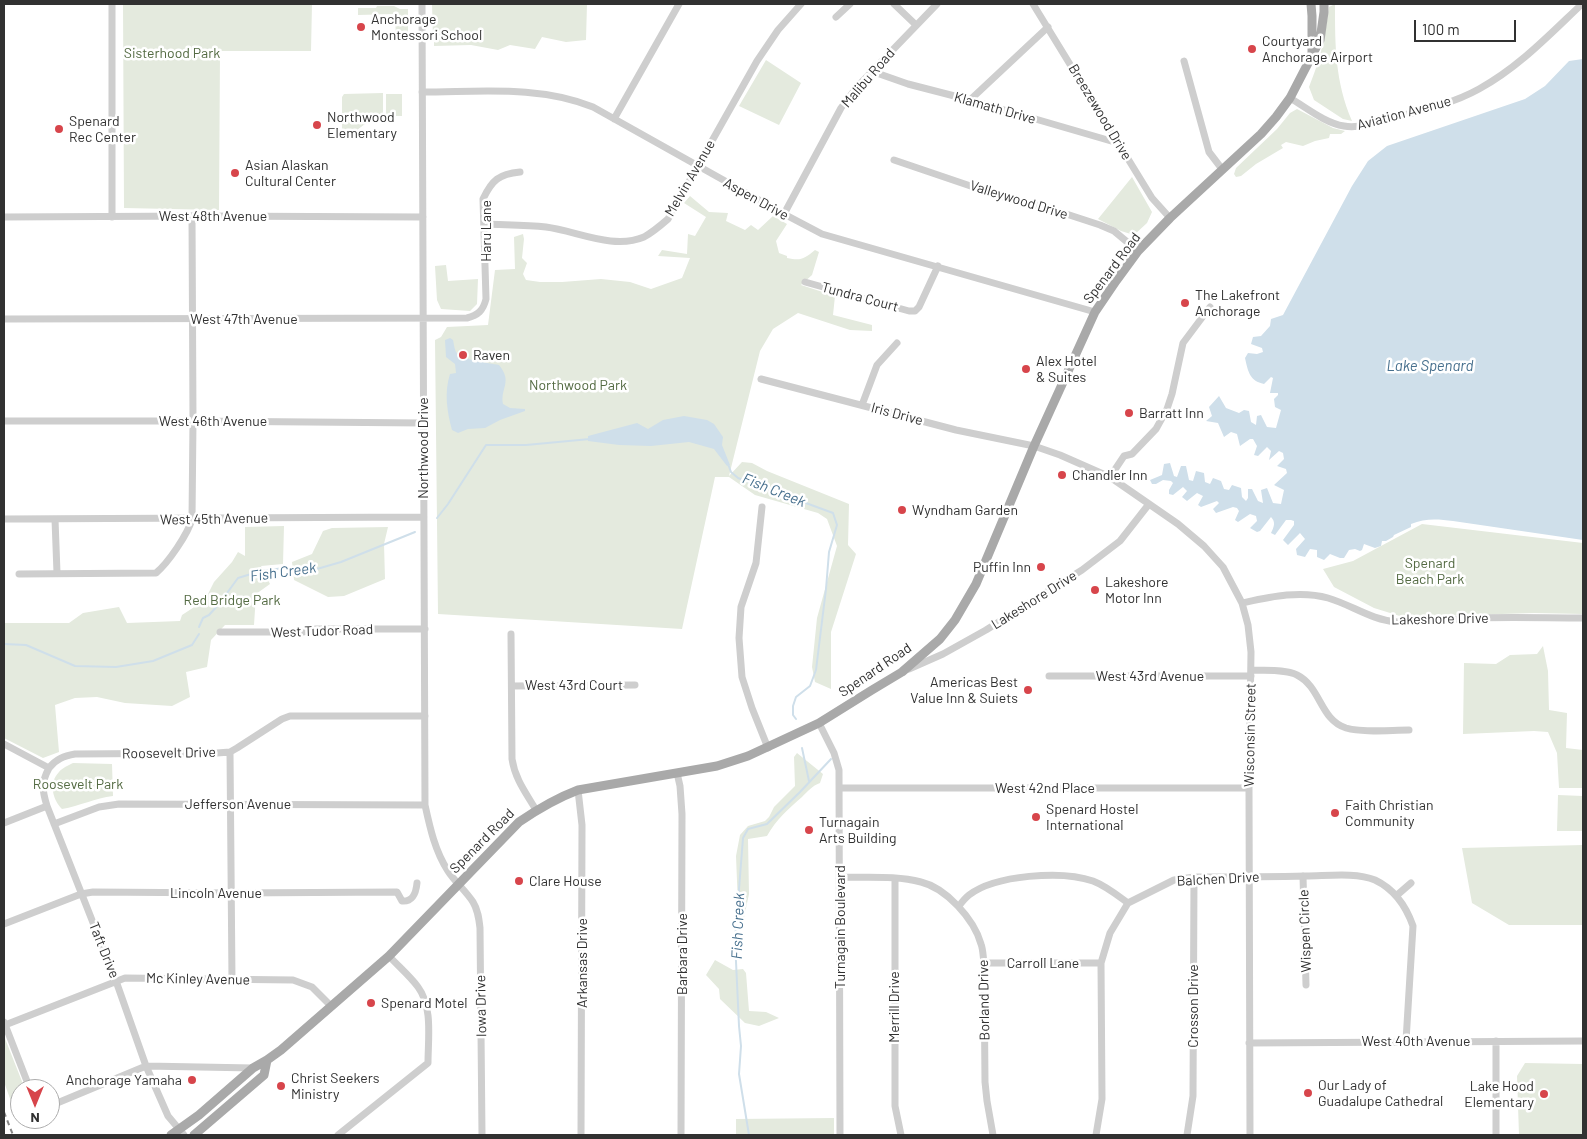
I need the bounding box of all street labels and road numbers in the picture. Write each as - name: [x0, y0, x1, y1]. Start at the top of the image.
- street label: Malibu Road: [838, 45, 898, 111]
- street label: Breezewood Drive: [1065, 61, 1135, 163]
- street label: Klamath Drive: [952, 88, 1038, 128]
- street label: Aviation Avenue: [1355, 92, 1453, 134]
- street label: Melvin Avenue: [661, 137, 719, 219]
- street label: Aspen Drive: [721, 174, 791, 224]
- street label: Valleywood Drive: [968, 177, 1070, 223]
- street label: Haru Lane: [478, 200, 494, 262]
- street label: West 48th Avenue: [159, 208, 267, 224]
- street label: Spenard Road: [1080, 229, 1144, 307]
- street label: Tundra Court: [820, 279, 900, 315]
- street label: West 47th Avenue: [190, 311, 298, 327]
- street label: Northwood Drive: [415, 397, 431, 499]
- street label: Iris Drive: [869, 399, 925, 429]
- street label: West 46th Avenue: [159, 413, 267, 429]
- street label: West 45th Avenue: [160, 510, 268, 528]
- street label: Lakeshore Drive: [988, 567, 1080, 633]
- street label: Lakeshore Drive: [1391, 610, 1489, 628]
- street label: West Tudor Road: [270, 621, 374, 641]
- street label: Spenard Road: [835, 639, 915, 701]
- street label: West 43rd Avenue: [1096, 668, 1204, 684]
- street label: West 43rd Court: [525, 677, 623, 693]
- street label: Wisconsin Street: [1241, 683, 1259, 787]
- street label: Roosevelt Drive: [122, 744, 216, 762]
- street label: West 42nd Place: [995, 780, 1095, 796]
- street label: Jefferson Avenue: [185, 796, 291, 812]
- street label: Spenard Road: [446, 805, 518, 877]
- street label: Turnagain Boulevard: [832, 865, 848, 989]
- street label: Balchen Drive: [1176, 868, 1260, 890]
- street label: Lincoln Avenue: [170, 885, 262, 901]
- street label: Wispen Circle: [1295, 889, 1315, 973]
- street label: Barbara Drive: [674, 913, 690, 995]
- street label: Arkansas Drive: [574, 918, 590, 1008]
- street label: Taft Drive: [85, 920, 123, 980]
- street label: Carroll Lane: [1007, 955, 1079, 971]
- street label: Borland Drive: [975, 959, 993, 1041]
- street label: Crosson Drive: [1185, 964, 1201, 1048]
- street label: Mc Kinley Avenue: [146, 970, 250, 988]
- street label: Merrill Drive: [886, 971, 902, 1043]
- street label: Iowa Drive: [472, 975, 490, 1037]
- street label: West 40th Avenue: [1361, 1033, 1471, 1049]

